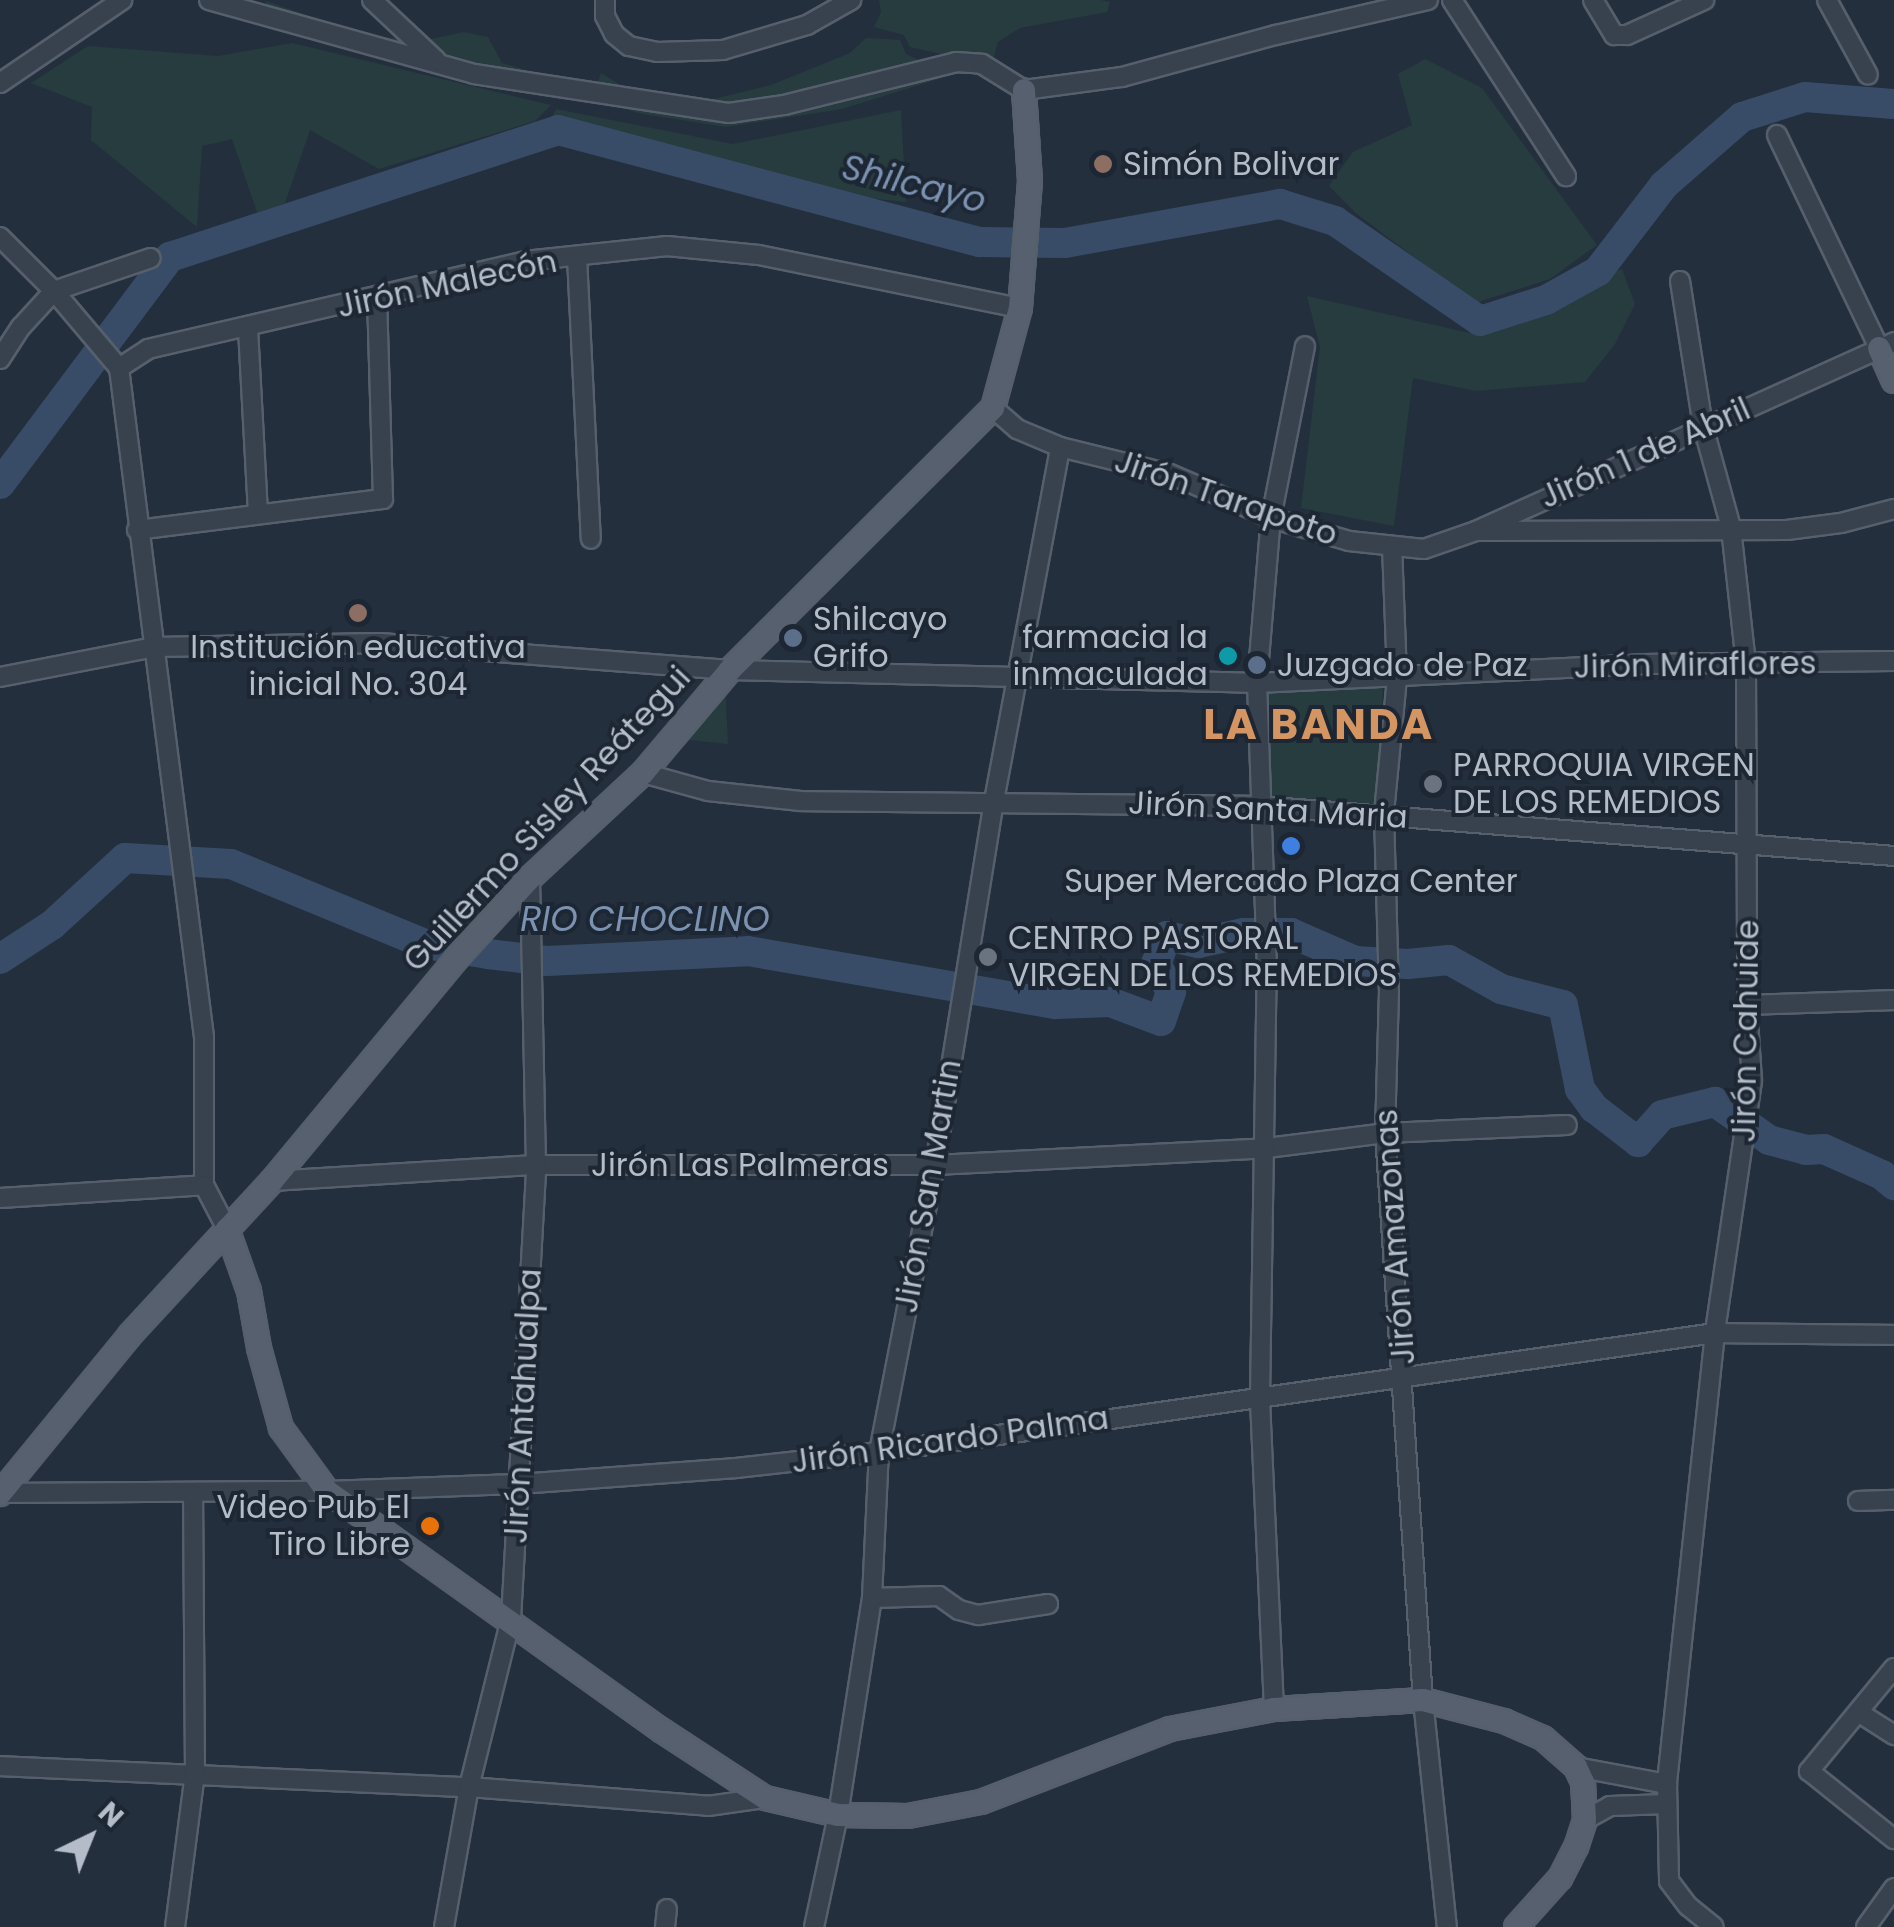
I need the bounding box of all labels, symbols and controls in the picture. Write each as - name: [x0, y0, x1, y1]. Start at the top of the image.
- place label: Simón Bolivar: [1123, 145, 1339, 183]
- water label: Shilcayo: [838, 146, 990, 222]
- marker: Simón Bolivar: [1092, 153, 1114, 175]
- street label: Jirón Malecón: [334, 242, 560, 326]
- street label: Jirón 1 de Abril: [1534, 390, 1756, 516]
- street label: Jirón Tarapoto: [1110, 442, 1342, 554]
- place label: Shilcayo Grifo: [813, 601, 948, 676]
- marker: Institución educativa inicial No. 304: [347, 602, 369, 624]
- place label: farmacia la inmaculada: [1012, 619, 1208, 694]
- marker: Shilcayo Grifo: [782, 627, 804, 649]
- place label: Institución educativa inicial No. 304: [190, 629, 526, 704]
- street label: Jirón Miraflores: [1573, 644, 1817, 686]
- marker: farmacia la inmaculada: [1217, 645, 1239, 667]
- place label: Juzgado de Paz: [1277, 646, 1528, 684]
- marker: Juzgado de Paz: [1246, 654, 1268, 676]
- street label: Guillermo Sisley Reátegui: [396, 659, 698, 979]
- district label: LA BANDA: [1203, 700, 1435, 750]
- place label: PARROQUIA VIRGEN DE LOS REMEDIOS: [1453, 747, 1755, 822]
- marker: PARROQUIA VIRGEN DE LOS REMEDIOS: [1422, 773, 1444, 795]
- street label: Jirón Santa Maria: [1127, 784, 1409, 836]
- marker: Super Mercado Plaza Center: [1280, 835, 1302, 857]
- place label: Super Mercado Plaza Center: [1064, 862, 1518, 900]
- water label: RIO CHOCLINO: [520, 898, 770, 940]
- street label: Jirón Cahuide: [1725, 919, 1767, 1143]
- place label: CENTRO PASTORAL VIRGEN DE LOS REMEDIOS: [1008, 920, 1397, 995]
- marker: CENTRO PASTORAL VIRGEN DE LOS REMEDIOS: [977, 946, 999, 968]
- street label: Jirón San Martin: [887, 1056, 969, 1316]
- street label: Jirón Amazonas: [1367, 1108, 1423, 1366]
- street label: Jirón Las Palmeras: [591, 1146, 889, 1184]
- street label: Jirón Antahualpa: [497, 1268, 549, 1544]
- street label: Jirón Ricardo Palma: [789, 1399, 1111, 1481]
- place label: Video Pub El Tiro Libre: [217, 1489, 410, 1564]
- marker: Video Pub El Tiro Libre: [419, 1515, 441, 1537]
- north arrow: [40, 1787, 140, 1887]
- text: N: [90, 1793, 132, 1836]

